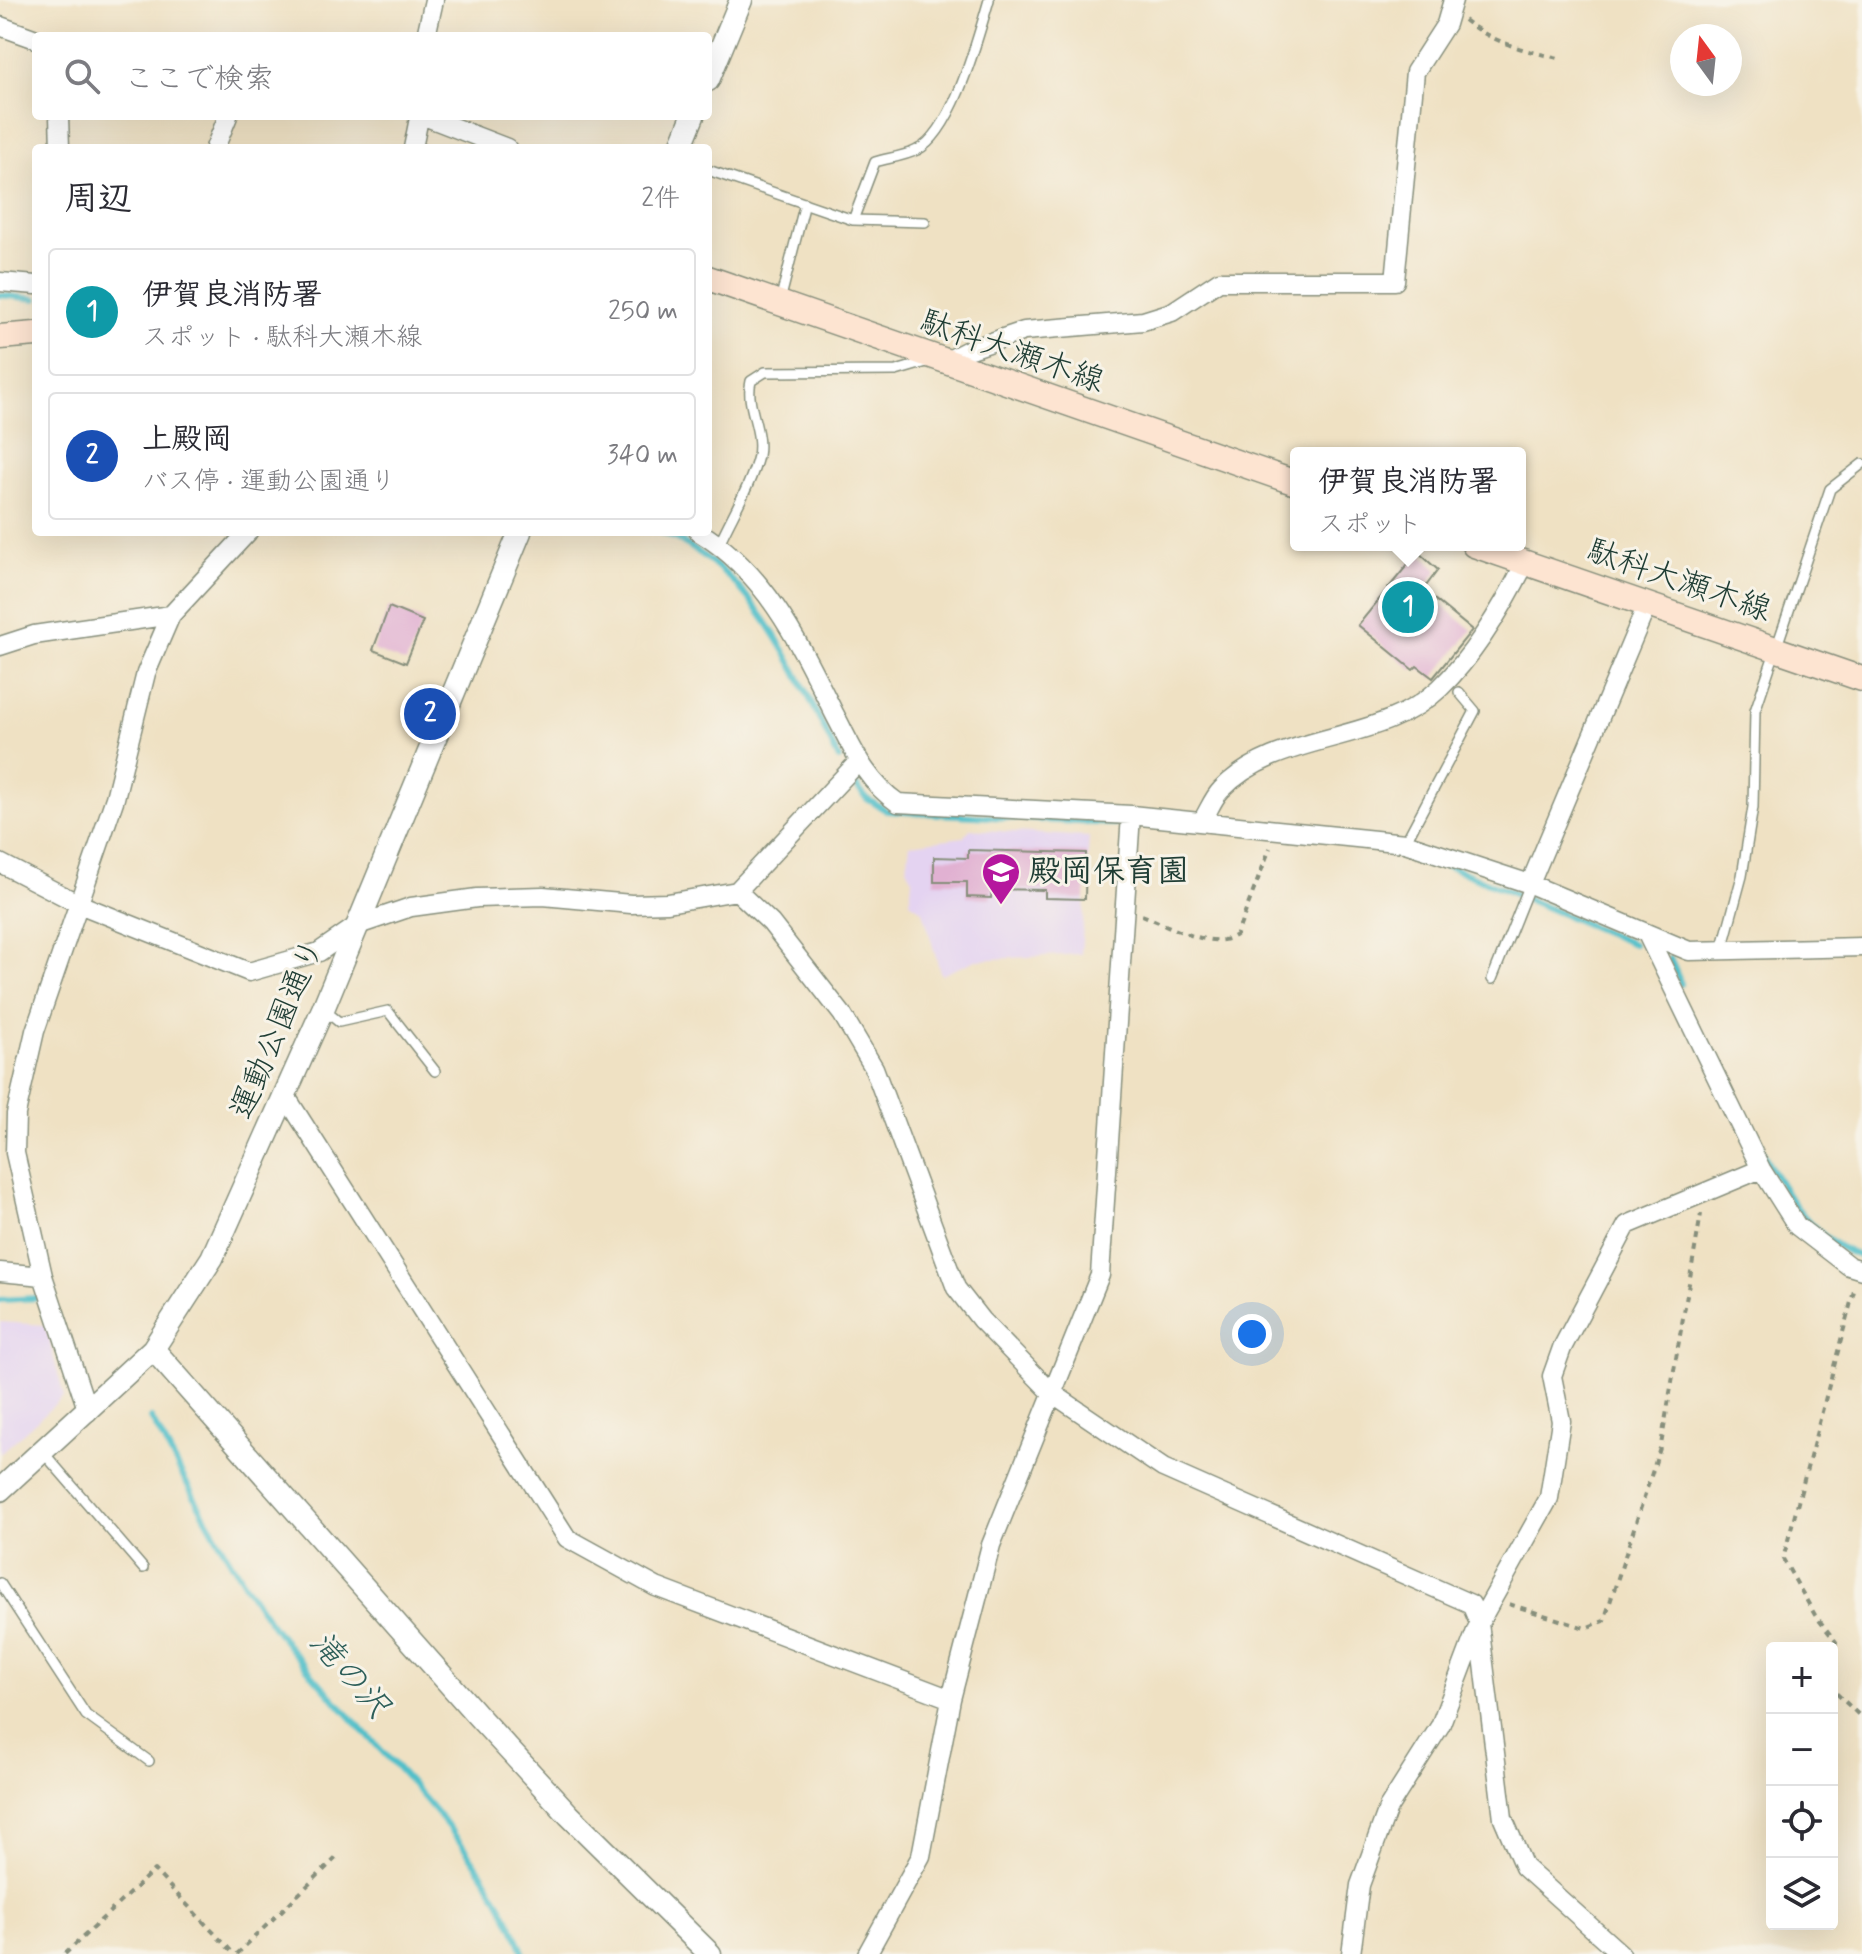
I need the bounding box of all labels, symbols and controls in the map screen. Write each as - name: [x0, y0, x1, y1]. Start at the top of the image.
- north arrow: [1670, 24, 1742, 96]
- search box: [32, 32, 712, 120]
- icon: search: [60, 54, 104, 98]
- text: ここで検索: [124, 60, 274, 99]
- text: 周辺: [64, 177, 132, 222]
- text: 2件: [641, 182, 680, 216]
- text: 伊賀良消防署: [142, 276, 322, 315]
- text: 1: [86, 295, 98, 329]
- text: 250 m: [608, 295, 678, 329]
- street label: 駄科大瀬木線: [914, 301, 1110, 403]
- text: スポット · 駄科大瀬木線: [142, 321, 422, 355]
- text: 上殿岡: [142, 420, 232, 459]
- text: 2: [86, 439, 98, 473]
- text: 340 m: [607, 439, 678, 473]
- popup: [1290, 447, 1526, 551]
- text: 伊賀良消防署: [1318, 463, 1498, 502]
- text: バス停 · 運動公園通り: [142, 465, 396, 499]
- text: スポット: [1318, 508, 1422, 542]
- street label: 駄科大瀬木線: [1581, 530, 1777, 632]
- pin: 1: [1382, 577, 1434, 637]
- pin: 2: [404, 684, 456, 744]
- school or university icon: 殿岡保育園: [980, 851, 1022, 906]
- place label: 殿岡保育園: [1029, 851, 1189, 893]
- street label: 運動公園通り: [221, 932, 335, 1126]
- your location: [1232, 1314, 1272, 1354]
- water label: 滝の沢: [299, 1622, 400, 1729]
- map controls: [1766, 1642, 1838, 1930]
- button: +: [1766, 1642, 1838, 1714]
- button: −: [1766, 1714, 1838, 1786]
- button: locate: [1766, 1786, 1838, 1858]
- button: layers: [1766, 1858, 1838, 1930]

